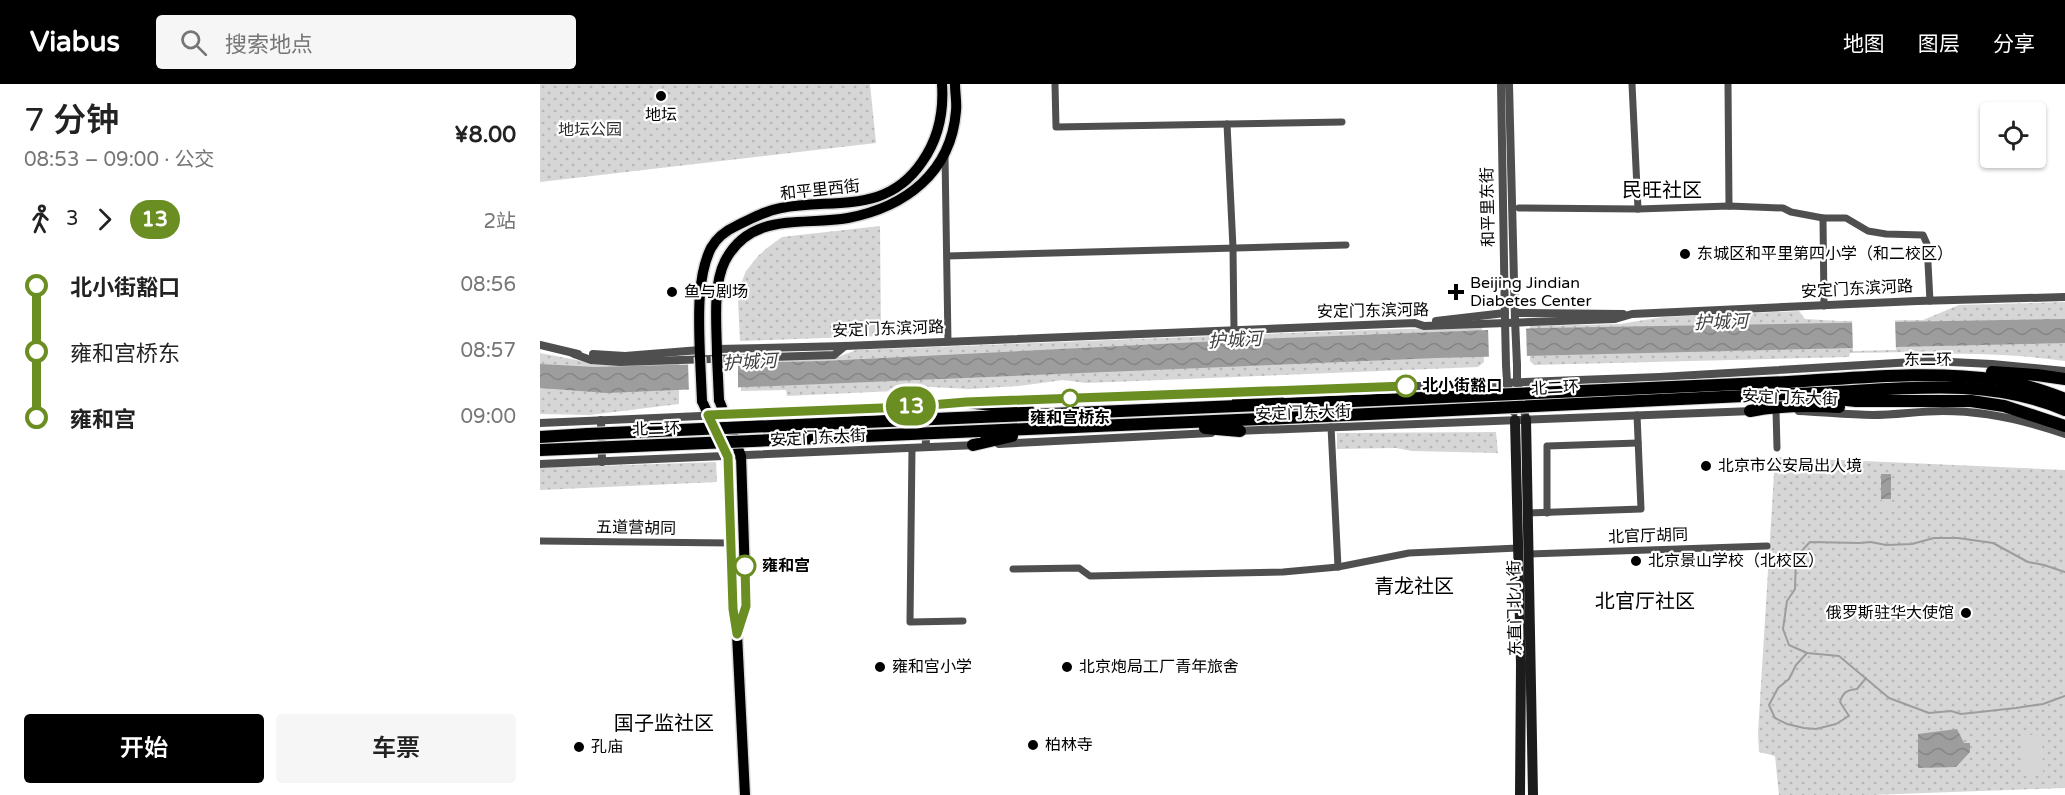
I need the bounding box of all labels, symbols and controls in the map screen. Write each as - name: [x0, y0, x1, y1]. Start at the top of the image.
- search box: [156, 15, 576, 69]
- text: Viabus: [30, 25, 120, 59]
- icon: search: [177, 26, 210, 59]
- text: 搜索地点: [225, 32, 313, 58]
- text: 地图: [1843, 32, 1885, 57]
- text: 图层: [1918, 32, 1960, 57]
- text: 分享: [1993, 32, 2035, 57]
- marker: 地坛: [654, 89, 668, 103]
- text: 7 分钟: [24, 101, 119, 140]
- map controls: [1980, 102, 2046, 168]
- button: locate: [1980, 102, 2046, 168]
- place label: 地坛: [645, 105, 677, 125]
- park label: 地坛公园: [558, 120, 622, 140]
- text: ¥8.00: [454, 122, 516, 148]
- text: 08:53 – 09:00 · 公交: [24, 148, 215, 172]
- street label: 和平里东街: [1477, 167, 1499, 247]
- street label: 和平里西街: [779, 176, 861, 204]
- district label: 民旺社区: [1622, 179, 1702, 203]
- icon: walk: [24, 203, 57, 236]
- icon: forward: [88, 203, 121, 236]
- text: 3: [66, 207, 79, 231]
- text: 13: [142, 207, 168, 232]
- text: 2站: [483, 210, 516, 234]
- place label: 东城区和平里第四小学（和二校区）: [1697, 244, 1953, 264]
- marker: 东城区和平里第四小学（和二校区）: [1678, 247, 1692, 261]
- text: 08:56: [461, 273, 516, 297]
- place label: Beijing Jindian Diabetes Center: [1470, 273, 1592, 311]
- text: 北小街豁口: [70, 275, 180, 301]
- street label: 安定门东滨河路: [1801, 276, 1913, 302]
- place label: 鱼与剧场: [684, 282, 748, 302]
- marker: Beijing Jindian Diabetes Center: [1447, 283, 1465, 301]
- marker: 鱼与剧场: [665, 285, 679, 299]
- street label: 安定门东滨河路: [1317, 300, 1429, 322]
- water label: 护城河: [1694, 310, 1751, 334]
- street label: 安定门东滨河路: [832, 317, 944, 341]
- water label: 护城河: [1207, 327, 1266, 352]
- text: 08:57: [461, 339, 516, 363]
- text: 雍和宫桥东: [70, 341, 180, 367]
- water label: 护城河: [722, 349, 781, 374]
- street label: 东二环: [1904, 350, 1952, 370]
- marker: 北小街豁口: [1395, 375, 1417, 397]
- place label: 北小街豁口: [1422, 376, 1502, 396]
- street label: 北二环: [1531, 377, 1579, 399]
- line badge: 13: [884, 386, 938, 426]
- street label: 安定门东大街: [1742, 386, 1838, 410]
- marker: 雍和宫桥东: [1061, 389, 1079, 407]
- text: 13: [898, 394, 924, 419]
- street label: 安定门东大街: [1255, 401, 1351, 425]
- text: 09:00: [461, 405, 516, 429]
- text: 雍和宫: [70, 407, 136, 433]
- place label: 雍和宫桥东: [1030, 408, 1110, 428]
- street label: 北二环: [632, 418, 680, 440]
- street label: 安定门东大街: [770, 426, 866, 450]
- place label: 北京市公安局出人境: [1718, 456, 1862, 476]
- marker: 北京市公安局出人境: [1699, 459, 1713, 473]
- street label: 五道营胡同: [596, 517, 676, 539]
- street label: 北官厅胡同: [1608, 525, 1688, 547]
- place label: 北京景山学校（北校区）: [1648, 551, 1824, 571]
- marker: 北京景山学校（北校区）: [1629, 554, 1643, 568]
- marker: 雍和宫: [734, 555, 756, 577]
- place label: 雍和宫: [762, 556, 810, 576]
- street label: 东直门北小街: [1504, 560, 1526, 656]
- district label: 青龙社区: [1374, 575, 1454, 599]
- district label: 北官厅社区: [1595, 590, 1695, 614]
- place label: 俄罗斯驻华大使馆: [1826, 603, 1954, 623]
- marker: 俄罗斯驻华大使馆: [1959, 606, 1973, 620]
- place label: 雍和宫小学: [892, 657, 972, 677]
- place label: 北京炮局工厂青年旅舍: [1079, 657, 1239, 677]
- marker: 雍和宫小学: [873, 660, 887, 674]
- marker: 北京炮局工厂青年旅舍: [1060, 660, 1074, 674]
- district label: 国子监社区: [614, 712, 714, 736]
- button: 开始: [24, 714, 264, 783]
- button: 车票: [276, 714, 516, 783]
- place label: 柏林寺: [1045, 735, 1093, 755]
- place label: 孔庙: [591, 737, 623, 757]
- marker: 柏林寺: [1026, 738, 1040, 752]
- marker: 孔庙: [572, 740, 586, 754]

